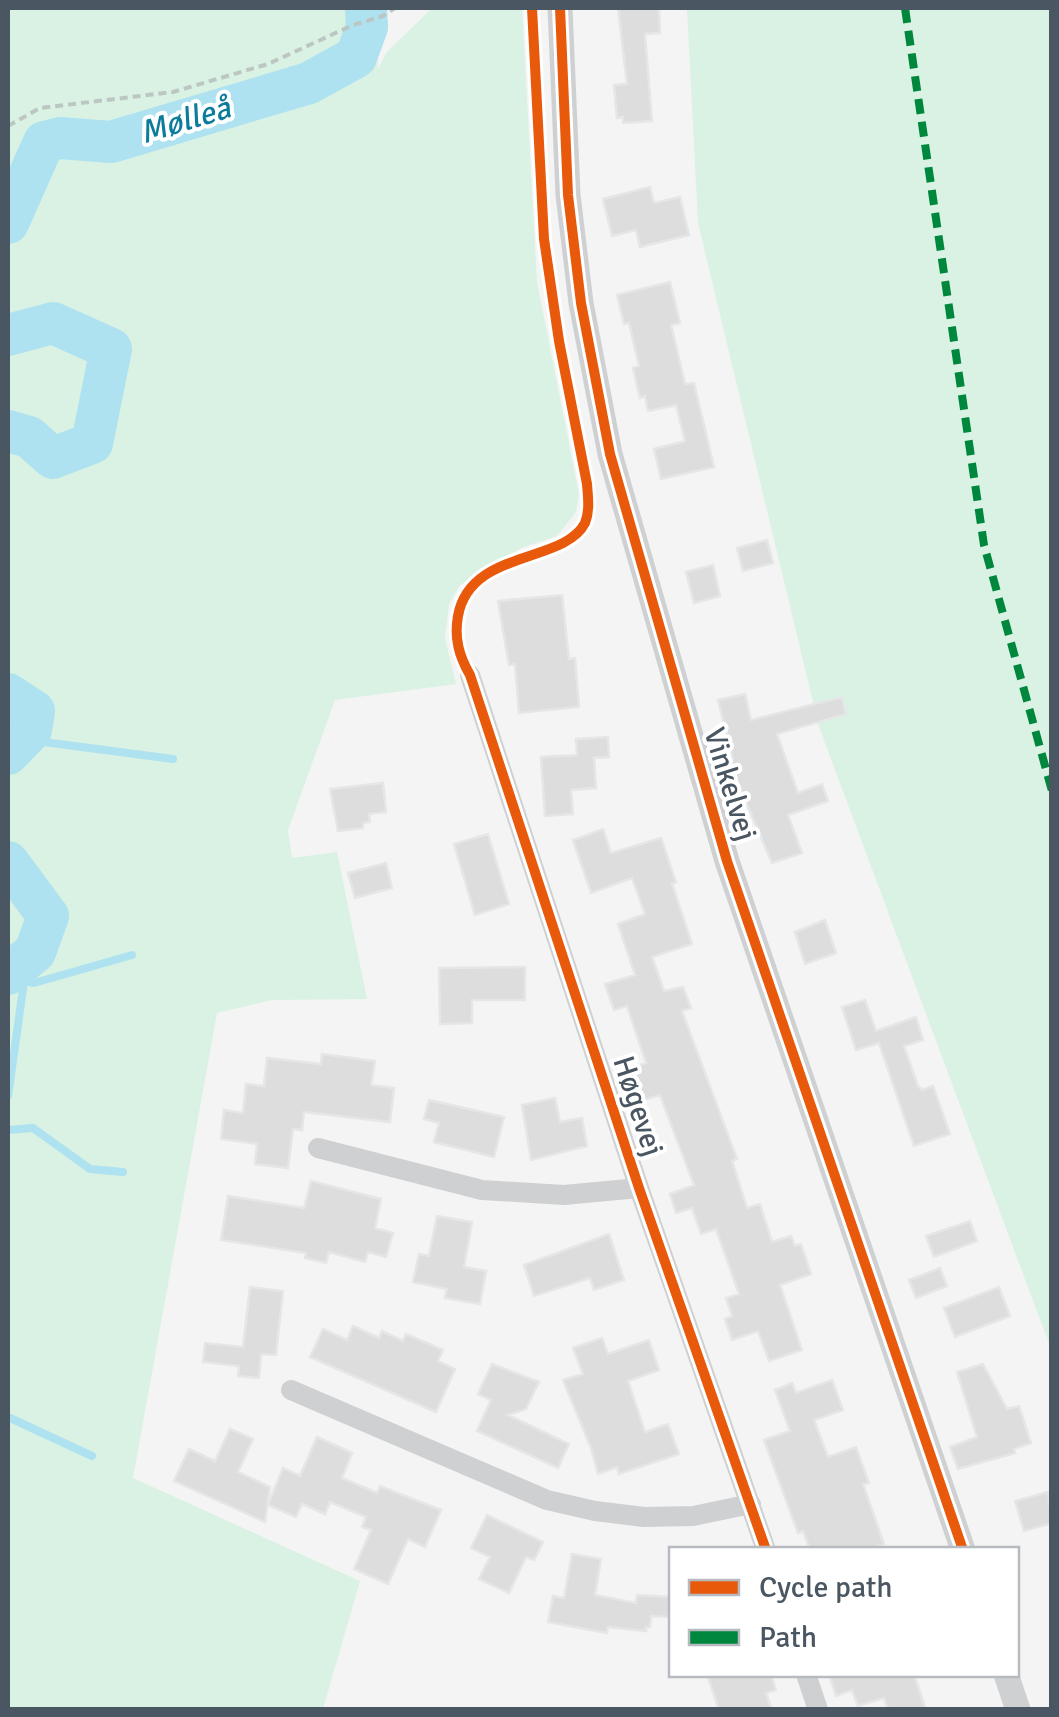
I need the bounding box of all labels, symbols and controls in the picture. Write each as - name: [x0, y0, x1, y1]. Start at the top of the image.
- water label: Mølleå: [135, 87, 237, 152]
- street label: Vinkelvej: [695, 723, 765, 845]
- street label: Høgevej: [604, 1051, 672, 1161]
- legend: [669, 1547, 1019, 1677]
- text: Cycle path: [759, 1569, 893, 1606]
- text: Path: [759, 1619, 817, 1656]

